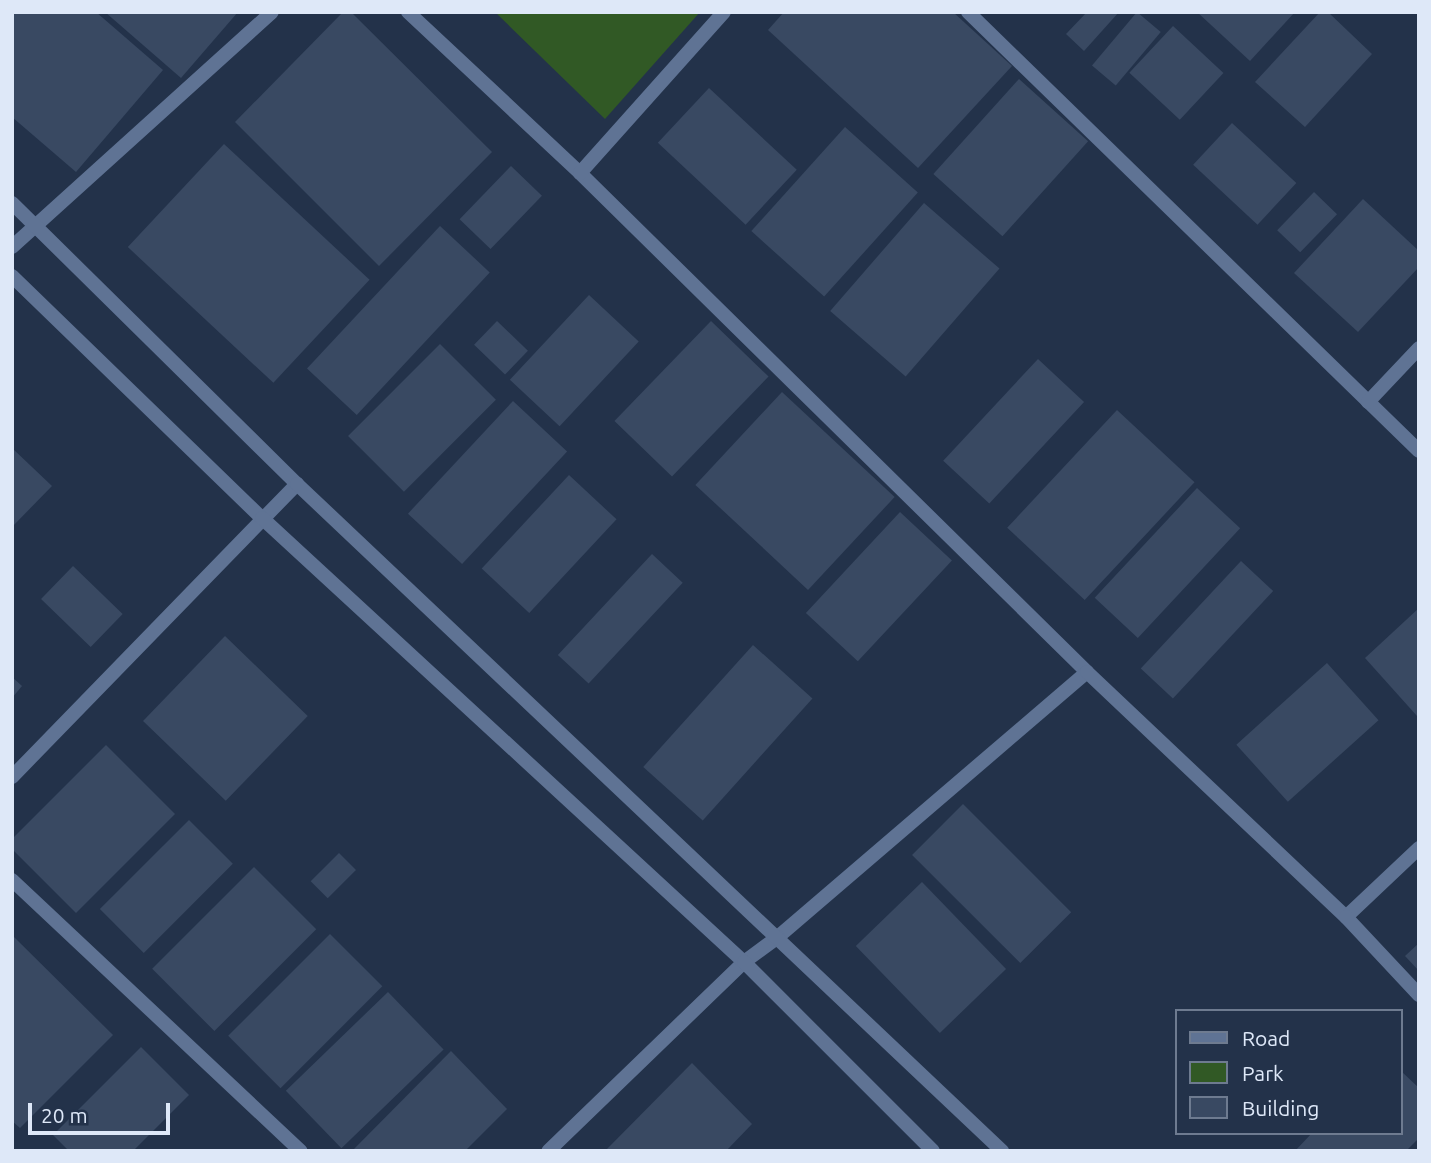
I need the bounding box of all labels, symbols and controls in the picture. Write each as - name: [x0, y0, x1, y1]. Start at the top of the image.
- legend: [1176, 1009, 1403, 1135]
- text: Road: [1242, 1026, 1290, 1050]
- text: Park: [1242, 1061, 1284, 1085]
- scale bar: [32, 1090, 173, 1134]
- text: Building: [1242, 1096, 1319, 1120]
- text: 20 m: [41, 1103, 88, 1127]

